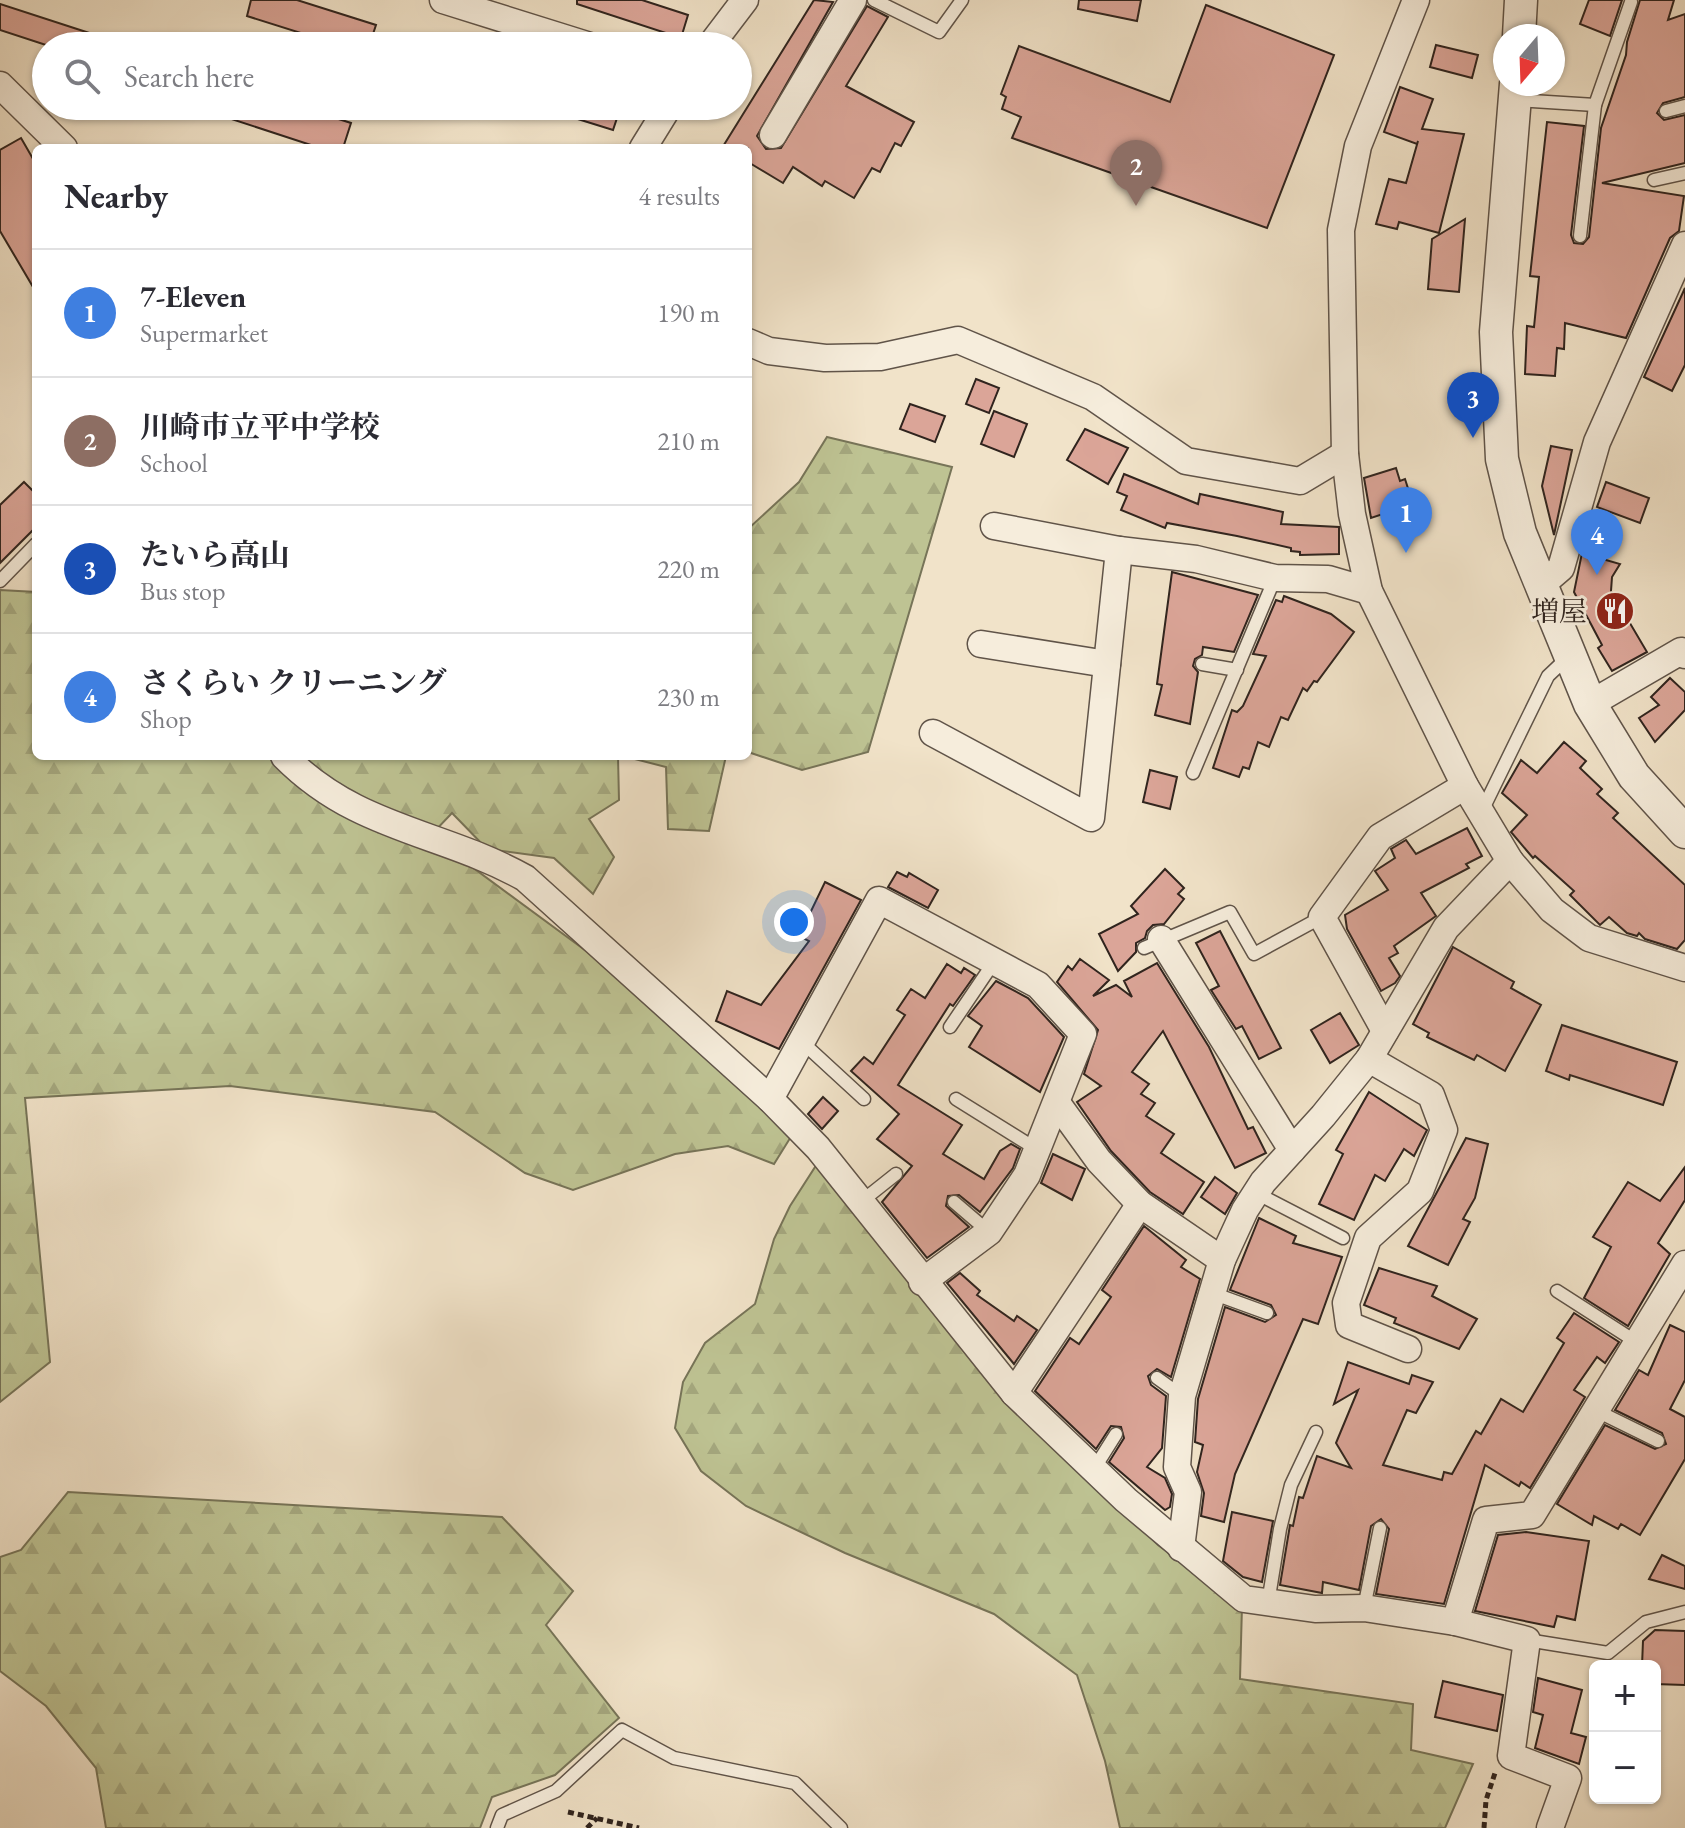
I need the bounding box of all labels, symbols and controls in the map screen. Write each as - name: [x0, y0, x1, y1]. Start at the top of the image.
- north arrow: [1493, 24, 1565, 96]
- search box: [32, 32, 752, 120]
- icon: search: [60, 54, 104, 98]
- text: Search here: [124, 57, 254, 96]
- pin: 2: [1110, 140, 1162, 206]
- text: Nearby: [64, 174, 168, 218]
- text: 4 results: [639, 179, 720, 213]
- text: 7-Eleven: [140, 277, 246, 316]
- text: 1: [83, 296, 97, 330]
- text: 190 m: [657, 296, 720, 330]
- text: Supermarket: [140, 316, 268, 350]
- pin: 3: [1447, 372, 1499, 438]
- text: 川崎市立平中学校: [140, 407, 380, 446]
- text: 2: [83, 424, 97, 458]
- text: 210 m: [657, 424, 720, 458]
- text: School: [140, 446, 208, 480]
- pin: 1: [1380, 487, 1432, 553]
- pin: 4: [1571, 509, 1623, 575]
- text: たいら高山: [140, 535, 290, 574]
- text: 3: [83, 552, 97, 586]
- text: 220 m: [657, 552, 720, 586]
- text: Bus stop: [140, 574, 226, 608]
- restaurant icon: 増屋: [1594, 590, 1636, 632]
- place label: 増屋: [1531, 593, 1587, 629]
- text: さくらい クリーニング: [140, 663, 447, 702]
- text: 4: [83, 680, 97, 714]
- text: 230 m: [657, 680, 720, 714]
- text: Shop: [140, 702, 192, 736]
- your location: [774, 902, 814, 942]
- map controls: [1589, 1660, 1661, 1804]
- button: +: [1589, 1660, 1661, 1732]
- button: −: [1589, 1732, 1661, 1804]

